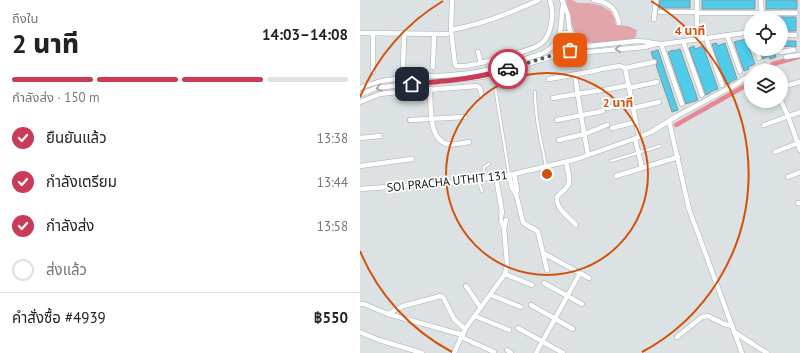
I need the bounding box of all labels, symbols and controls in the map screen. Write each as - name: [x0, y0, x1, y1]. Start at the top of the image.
- text: ถึงใน: [12, 10, 38, 27]
- map controls: [744, 12, 788, 108]
- button: locate: [744, 12, 788, 56]
- text: 4 นาที: [675, 23, 705, 38]
- text: 14:03–14:08: [262, 25, 348, 44]
- text: 2 นาที: [12, 27, 79, 60]
- pin: [553, 33, 587, 67]
- icon: bag: [559, 39, 581, 61]
- one-way arrow: [614, 45, 621, 54]
- courier: [488, 49, 528, 89]
- icon: car: [497, 58, 519, 80]
- button: layers: [744, 64, 788, 108]
- pin: [395, 67, 429, 101]
- icon: home: [401, 73, 423, 95]
- one-way arrow: [376, 83, 383, 92]
- text: กำลังส่ง · 150 m: [12, 89, 100, 106]
- text: 2 นาที: [603, 95, 633, 110]
- icon: check: [12, 127, 34, 149]
- text: ยืนยันแล้ว: [46, 128, 107, 147]
- text: 13:38: [317, 130, 348, 147]
- street label: SOI PRACHA UTHIT 131: [386, 167, 508, 195]
- centre of rings: [540, 167, 554, 181]
- icon: check: [12, 171, 34, 193]
- text: กำลังเตรียม: [46, 172, 117, 191]
- text: 13:44: [317, 174, 348, 191]
- icon: check: [12, 215, 34, 237]
- text: กำลังส่ง: [46, 216, 94, 235]
- text: 13:58: [317, 218, 348, 235]
- text: ส่งแล้ว: [46, 260, 87, 279]
- text: คำสั่งซื้อ #4939: [12, 308, 106, 327]
- text: ฿550: [314, 308, 348, 327]

